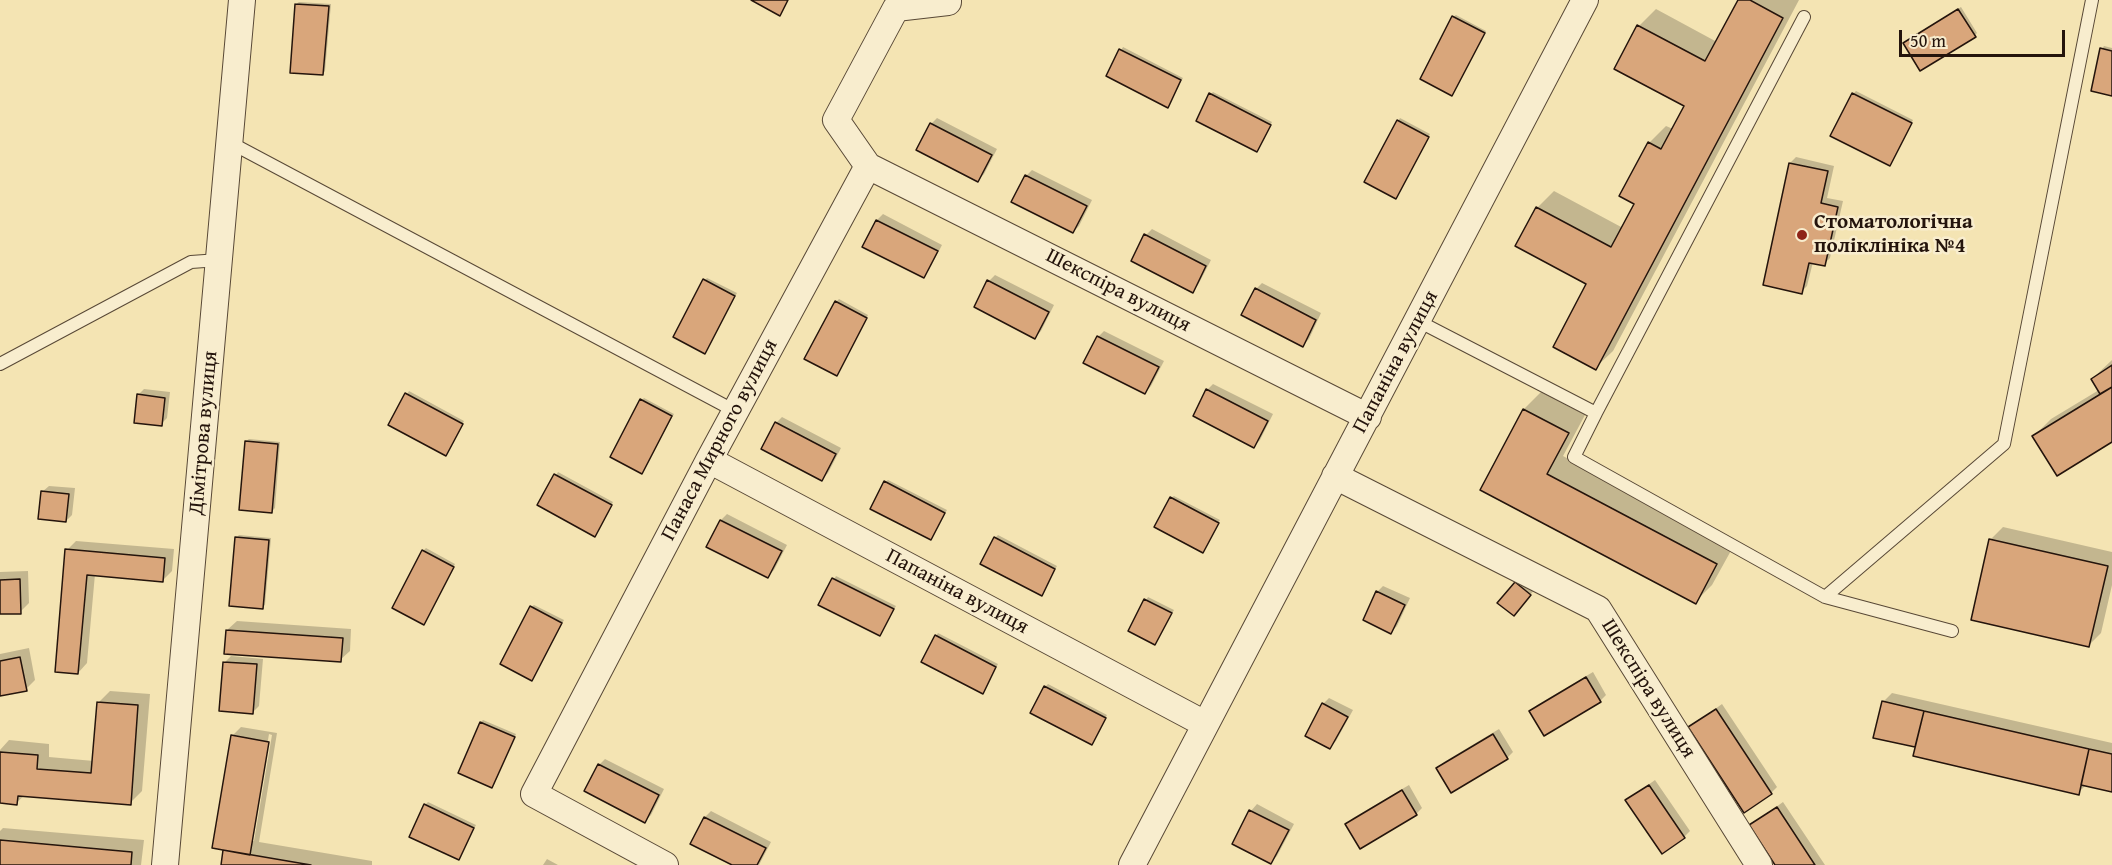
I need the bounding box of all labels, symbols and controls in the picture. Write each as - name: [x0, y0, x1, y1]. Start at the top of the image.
- scale bar: [1902, 18, 2068, 56]
- text: 50 m: [1910, 27, 1946, 54]
- place label: Стоматологічна поліклініка №4: [1814, 210, 1973, 260]
- marker: Стоматологічна поліклініка №4: [1795, 228, 1809, 242]
- street label: Шекспіра вулиця: [1041, 244, 1195, 338]
- street label: Папаніна вулиця: [1348, 286, 1444, 438]
- street label: Панаса Мирного вулиця: [656, 335, 784, 545]
- street label: Дімітрова вулиця: [184, 350, 224, 516]
- street label: Папаніна вулиця: [881, 544, 1033, 640]
- street label: Шекспіра вулиця: [1595, 615, 1701, 763]

